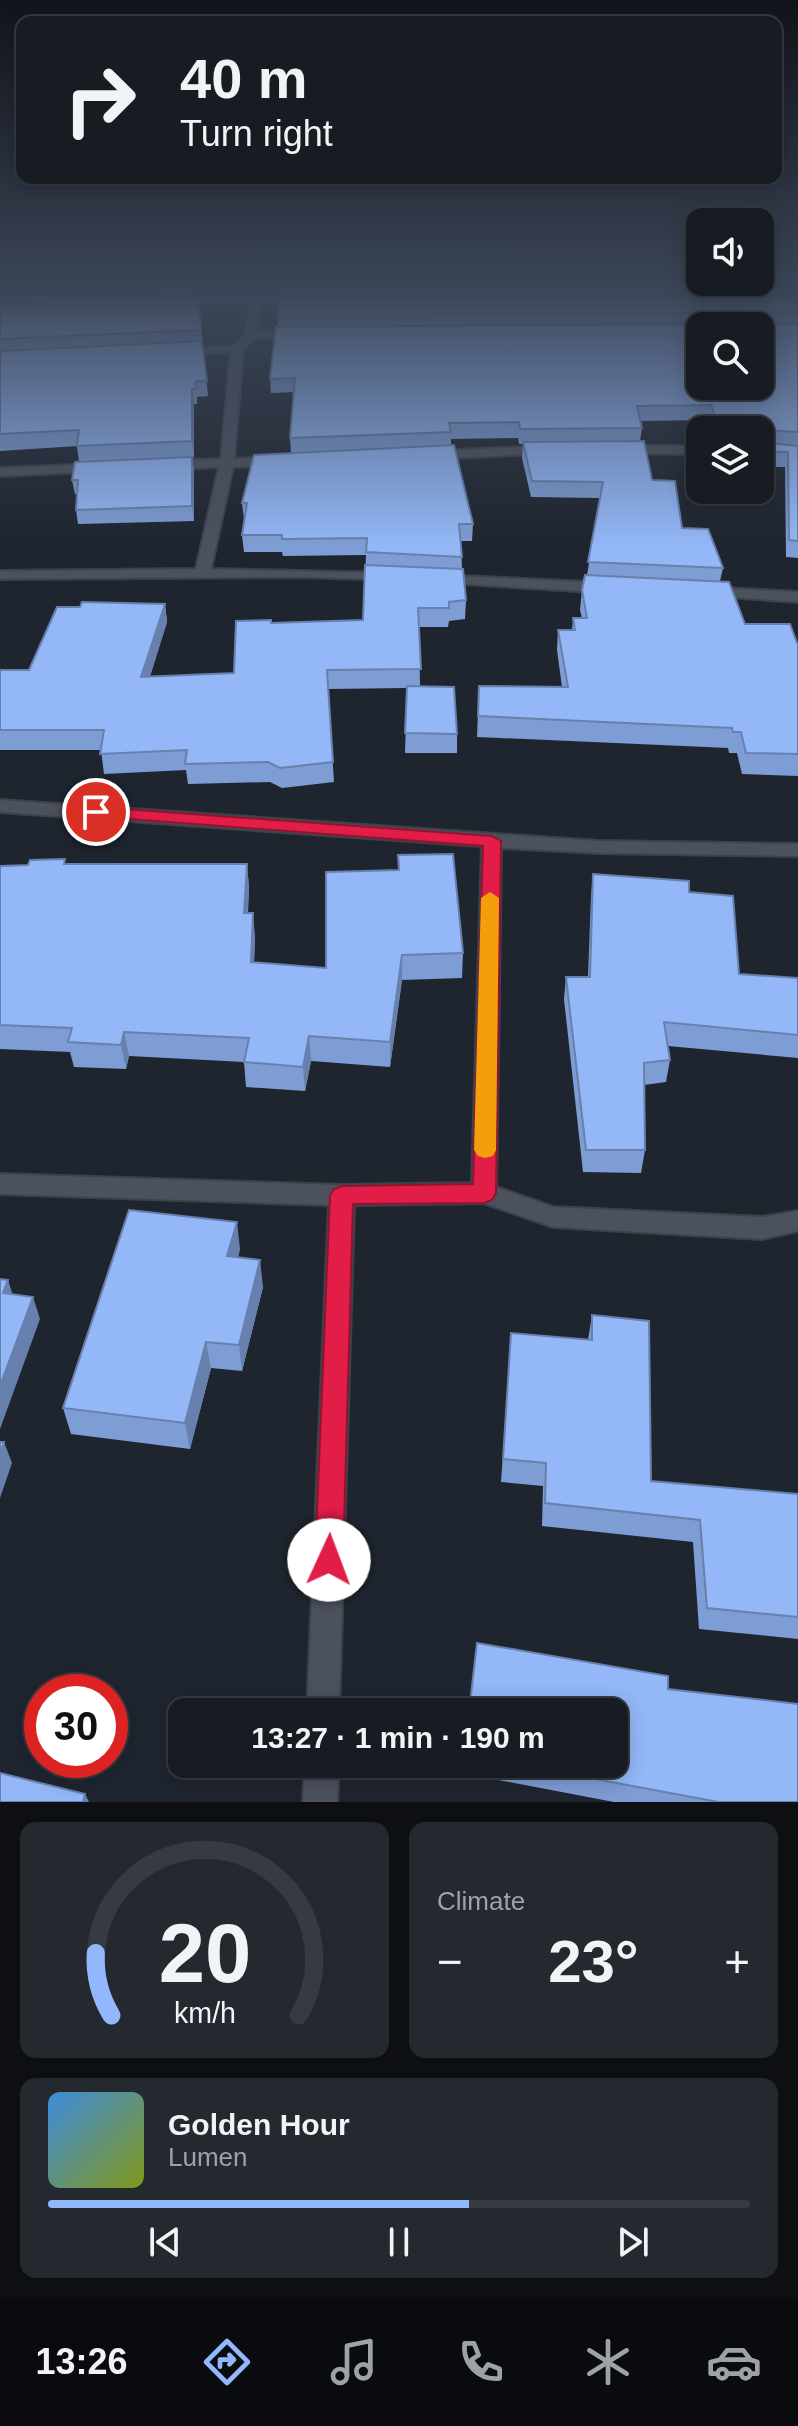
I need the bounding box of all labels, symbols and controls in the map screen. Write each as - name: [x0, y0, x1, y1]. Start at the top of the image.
- text: 40 m: [180, 47, 308, 110]
- icon: right: [48, 48, 152, 152]
- text: Turn right: [180, 113, 333, 154]
- map controls: [686, 208, 774, 504]
- button: sound: [686, 208, 774, 296]
- button: search: [686, 312, 774, 400]
- button: layers: [686, 416, 774, 504]
- pin: [62, 778, 130, 846]
- icon: arrive: [74, 790, 118, 834]
- position arrow: [287, 1518, 371, 1602]
- speed limit sign: 30: [24, 1674, 128, 1778]
- text: 13:27 · 1 min · 190 m: [251, 1721, 545, 1754]
- text: Climate: [437, 1886, 525, 1916]
- text: 20: [158, 1907, 251, 2000]
- text: 23°: [548, 1928, 639, 1995]
- text: −: [437, 1937, 463, 1986]
- text: +: [724, 1937, 750, 1986]
- text: km/h: [174, 1997, 235, 2029]
- text: Golden Hour: [168, 2108, 350, 2141]
- text: Lumen: [168, 2142, 248, 2172]
- icon: previous: [143, 2220, 187, 2264]
- icon: pause: [377, 2220, 421, 2264]
- icon: next: [611, 2220, 655, 2264]
- icon: directions: [199, 2334, 255, 2390]
- icon: music: [326, 2334, 382, 2390]
- icon: phone: [453, 2334, 509, 2390]
- icon: climate: [580, 2334, 636, 2390]
- icon: car: [706, 2334, 762, 2390]
- text: 13:26: [35, 2341, 128, 2382]

